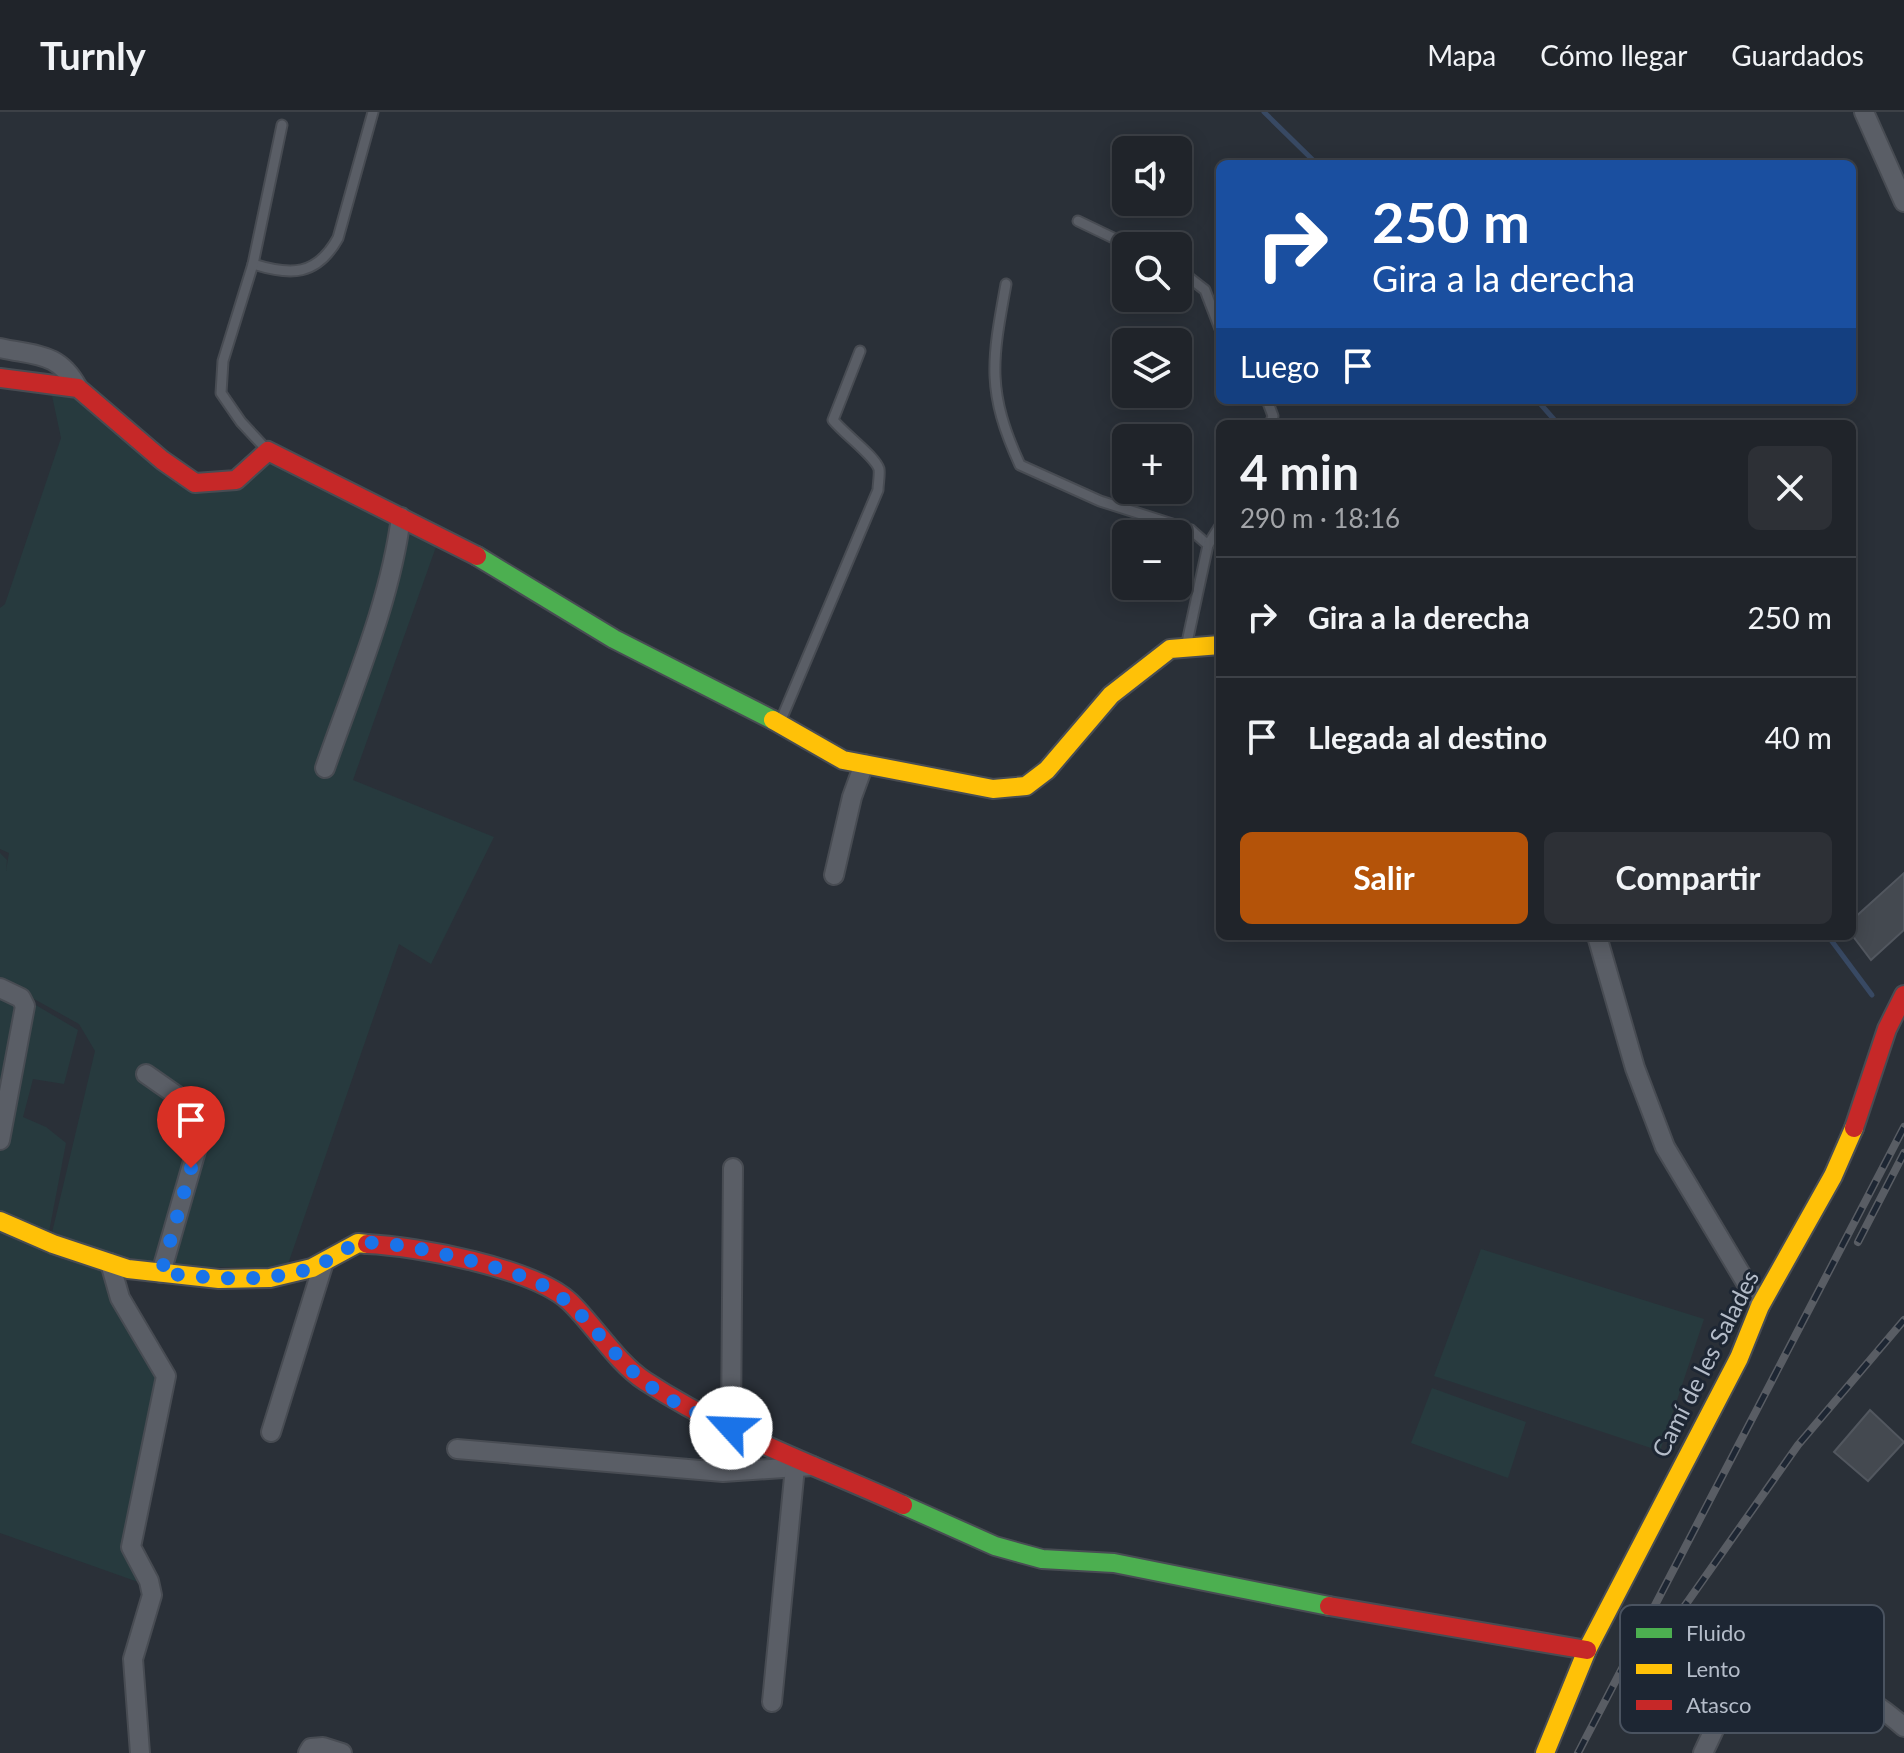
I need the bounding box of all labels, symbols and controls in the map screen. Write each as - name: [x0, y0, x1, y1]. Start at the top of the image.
- text: Turnly: [40, 32, 146, 78]
- text: Mapa: [1427, 38, 1496, 72]
- text: Cómo llegar: [1540, 38, 1687, 72]
- text: Guardados: [1731, 38, 1864, 72]
- map controls: [1112, 136, 1192, 600]
- button: sound: [1112, 136, 1192, 216]
- text: 250 m: [1372, 188, 1530, 255]
- icon: right: [1240, 192, 1344, 296]
- button: search: [1112, 232, 1192, 312]
- text: Gira a la derecha: [1372, 256, 1635, 300]
- button: layers: [1112, 328, 1192, 408]
- icon: arrive: [1336, 344, 1380, 388]
- text: Luego: [1240, 348, 1320, 384]
- button: +: [1112, 424, 1192, 504]
- text: 4 min: [1240, 443, 1359, 500]
- button: close: [1748, 446, 1832, 530]
- text: 290 m · 18:16: [1240, 502, 1400, 534]
- button: −: [1112, 520, 1192, 600]
- icon: right: [1240, 595, 1284, 639]
- text: Gira a la derecha: [1308, 599, 1530, 635]
- text: 250 m: [1747, 599, 1832, 635]
- icon: arrive: [1240, 715, 1284, 759]
- text: Llegada al destino: [1308, 719, 1547, 755]
- text: 40 m: [1765, 719, 1832, 755]
- button: Salir: [1240, 832, 1528, 924]
- button: Compartir: [1544, 832, 1832, 924]
- pin: [157, 1086, 225, 1168]
- icon: arrive: [169, 1098, 213, 1142]
- street label: Camí de les Salades: [1645, 1265, 1764, 1462]
- position arrow: [689, 1386, 773, 1470]
- legend: [1620, 1605, 1884, 1733]
- text: Fluido: [1686, 1619, 1746, 1646]
- text: Lento: [1686, 1655, 1741, 1682]
- text: Atasco: [1686, 1691, 1751, 1718]

